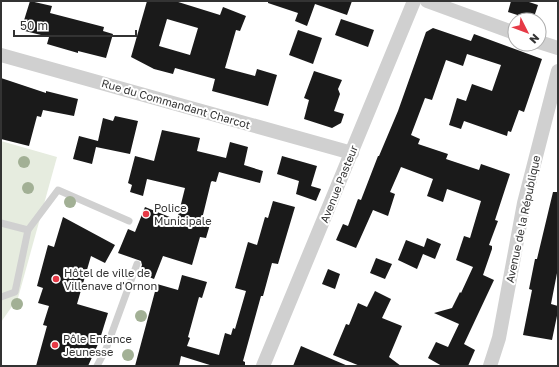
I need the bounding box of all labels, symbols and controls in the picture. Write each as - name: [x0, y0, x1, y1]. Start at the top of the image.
- scale bar: [14, 12, 136, 38]
- north arrow: [507, 12, 547, 52]
- text: 50 m: [20, 18, 48, 33]
- text: N: [527, 32, 542, 46]
- street label: Rue du Commandant Charcot: [100, 76, 252, 131]
- street label: Avenue Pasteur: [317, 143, 360, 224]
- street label: Avenue de la République: [503, 154, 542, 284]
- place label: Police Municipale: [154, 201, 212, 227]
- marker: Police Municipale: [141, 209, 151, 219]
- place label: Hôtel de ville de Villenave d'Ornon: [64, 266, 157, 292]
- marker: Hôtel de ville de Villenave d'Ornon: [51, 274, 61, 284]
- place label: Pôle Enfance Jeunesse: [63, 332, 132, 358]
- marker: Pôle Enfance Jeunesse: [50, 340, 60, 350]

